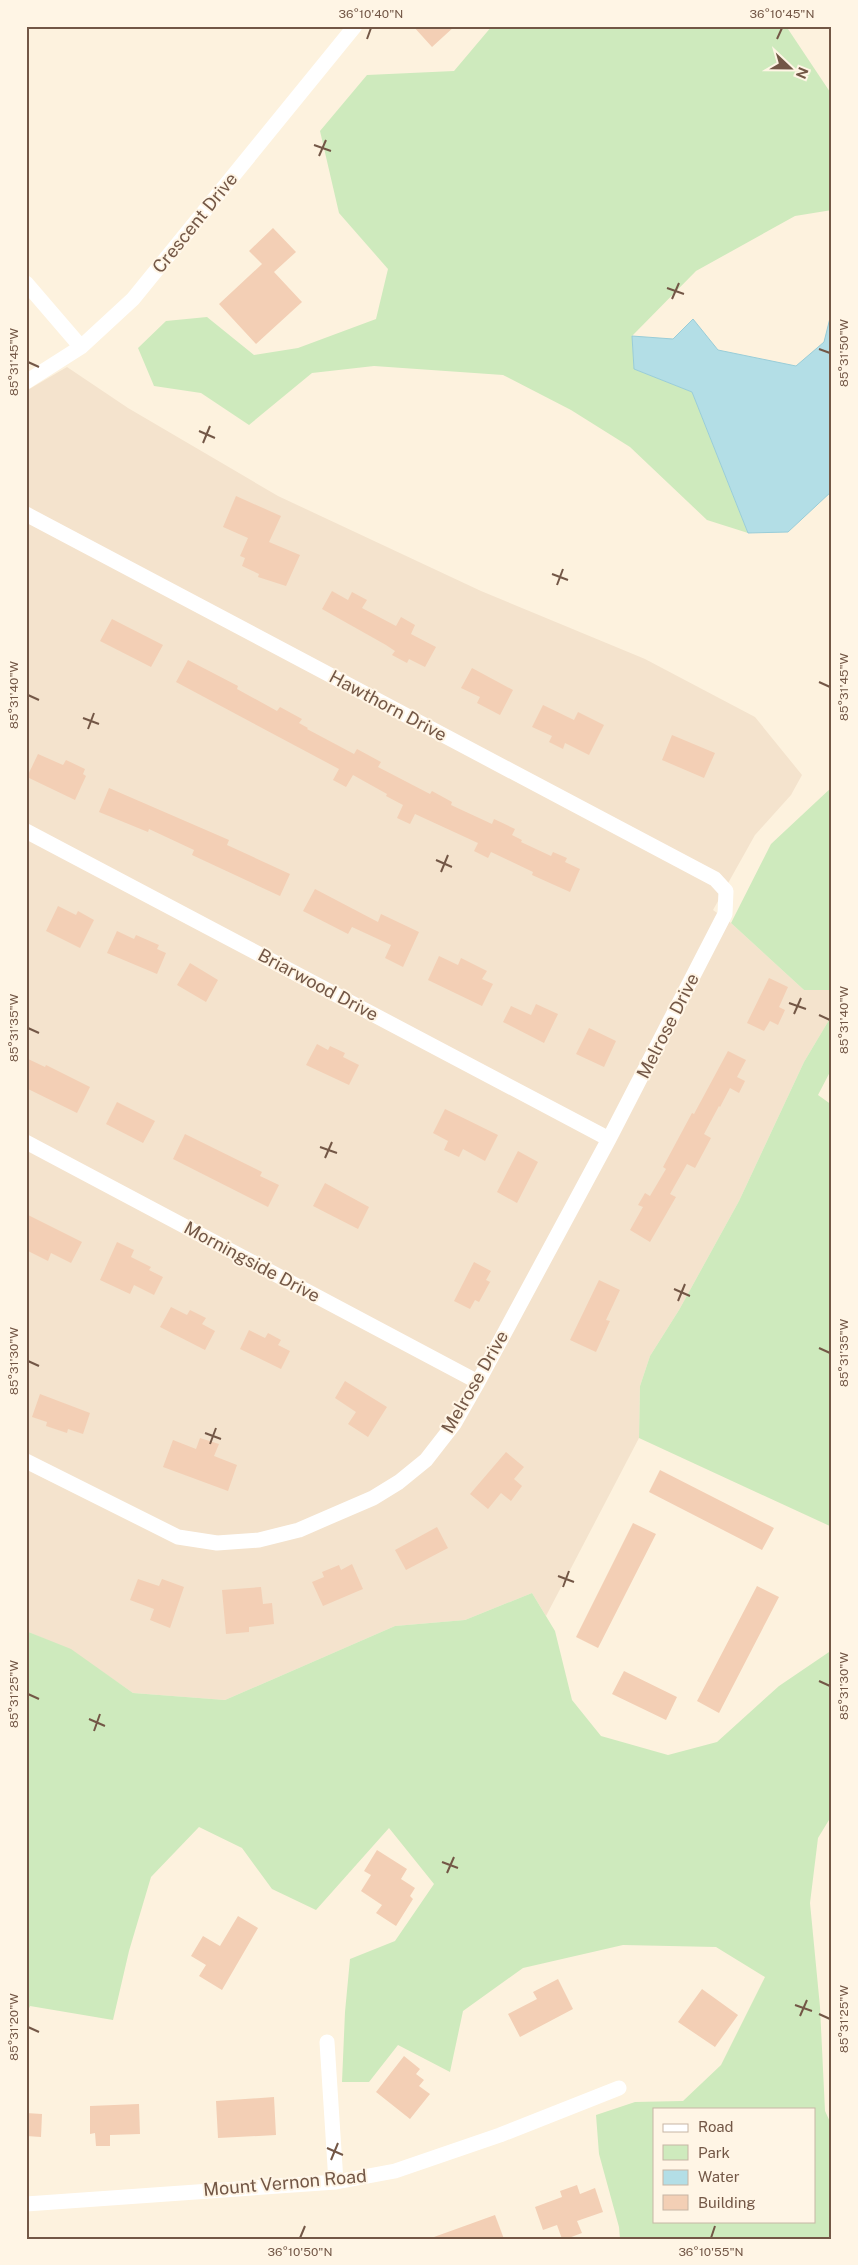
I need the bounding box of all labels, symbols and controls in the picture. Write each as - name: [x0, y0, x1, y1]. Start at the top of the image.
- text: 36°10'40"N: [339, 7, 403, 21]
- text: 36°10'45"N: [750, 7, 815, 21]
- north arrow: [766, 42, 816, 92]
- text: N: [793, 65, 812, 81]
- street label: Crescent Drive: [148, 168, 241, 277]
- text: 85°31'50"W: [837, 318, 851, 387]
- text: 85°31'45"W: [7, 327, 21, 396]
- text: 85°31'45"W: [837, 652, 851, 721]
- text: 85°31'40"W: [7, 661, 21, 729]
- street label: Hawthorn Drive: [326, 666, 451, 745]
- street label: Briarwood Drive: [254, 944, 382, 1025]
- street label: Melrose Drive: [632, 970, 703, 1082]
- text: 85°31'40"W: [837, 986, 851, 1054]
- text: 85°31'35"W: [7, 993, 21, 1062]
- street label: Morningside Drive: [181, 1217, 324, 1306]
- text: 85°31'35"W: [837, 1318, 851, 1387]
- text: 85°31'30"W: [7, 1327, 21, 1395]
- street label: Melrose Drive: [437, 1327, 512, 1437]
- text: 85°31'30"W: [837, 1652, 851, 1720]
- text: 85°31'25"W: [7, 1660, 21, 1728]
- text: 85°31'25"W: [837, 1985, 851, 2053]
- text: 85°31'20"W: [7, 1993, 21, 2061]
- legend: [653, 2108, 816, 2222]
- text: Road: [698, 2118, 734, 2135]
- text: Park: [698, 2144, 730, 2161]
- street label: Mount Vernon Road: [202, 2165, 368, 2200]
- text: Water: [698, 2168, 740, 2185]
- text: Building: [698, 2194, 756, 2211]
- text: 36°10'50"N: [268, 2245, 332, 2259]
- text: 36°10'55"N: [678, 2245, 744, 2259]

